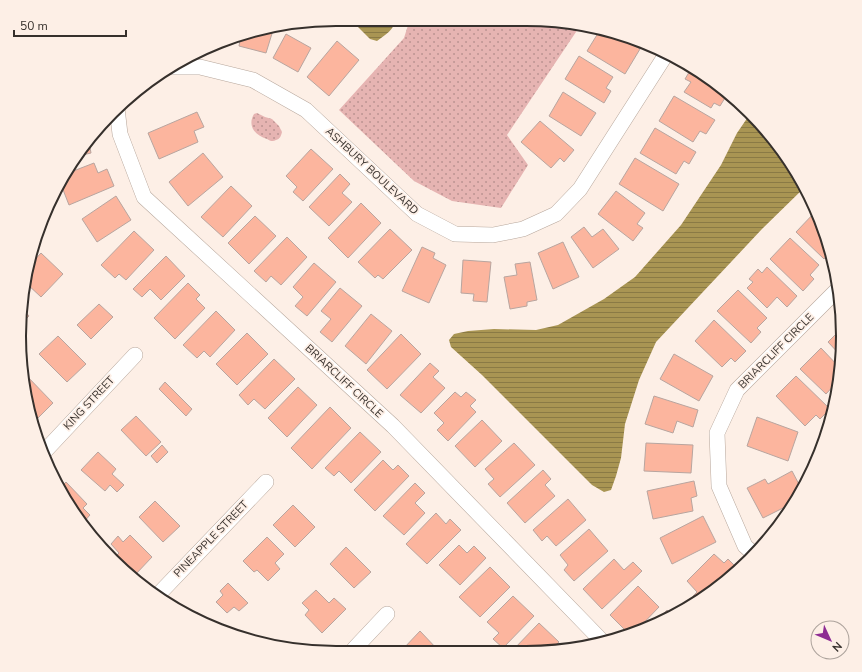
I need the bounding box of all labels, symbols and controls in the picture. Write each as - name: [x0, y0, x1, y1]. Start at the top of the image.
- scale bar: [14, 12, 126, 38]
- text: 50 m: [20, 18, 48, 34]
- street label: ASHBURY BOULEVARD: [322, 124, 422, 218]
- street label: BRIARCLIFF CIRCLE: [735, 310, 817, 392]
- street label: BRIARCLIFF CIRCLE: [302, 341, 386, 421]
- street label: KING STREET: [60, 373, 118, 433]
- street label: PINEAPPLE STREET: [170, 497, 252, 581]
- north arrow: [810, 620, 850, 660]
- text: N: [829, 638, 845, 655]

